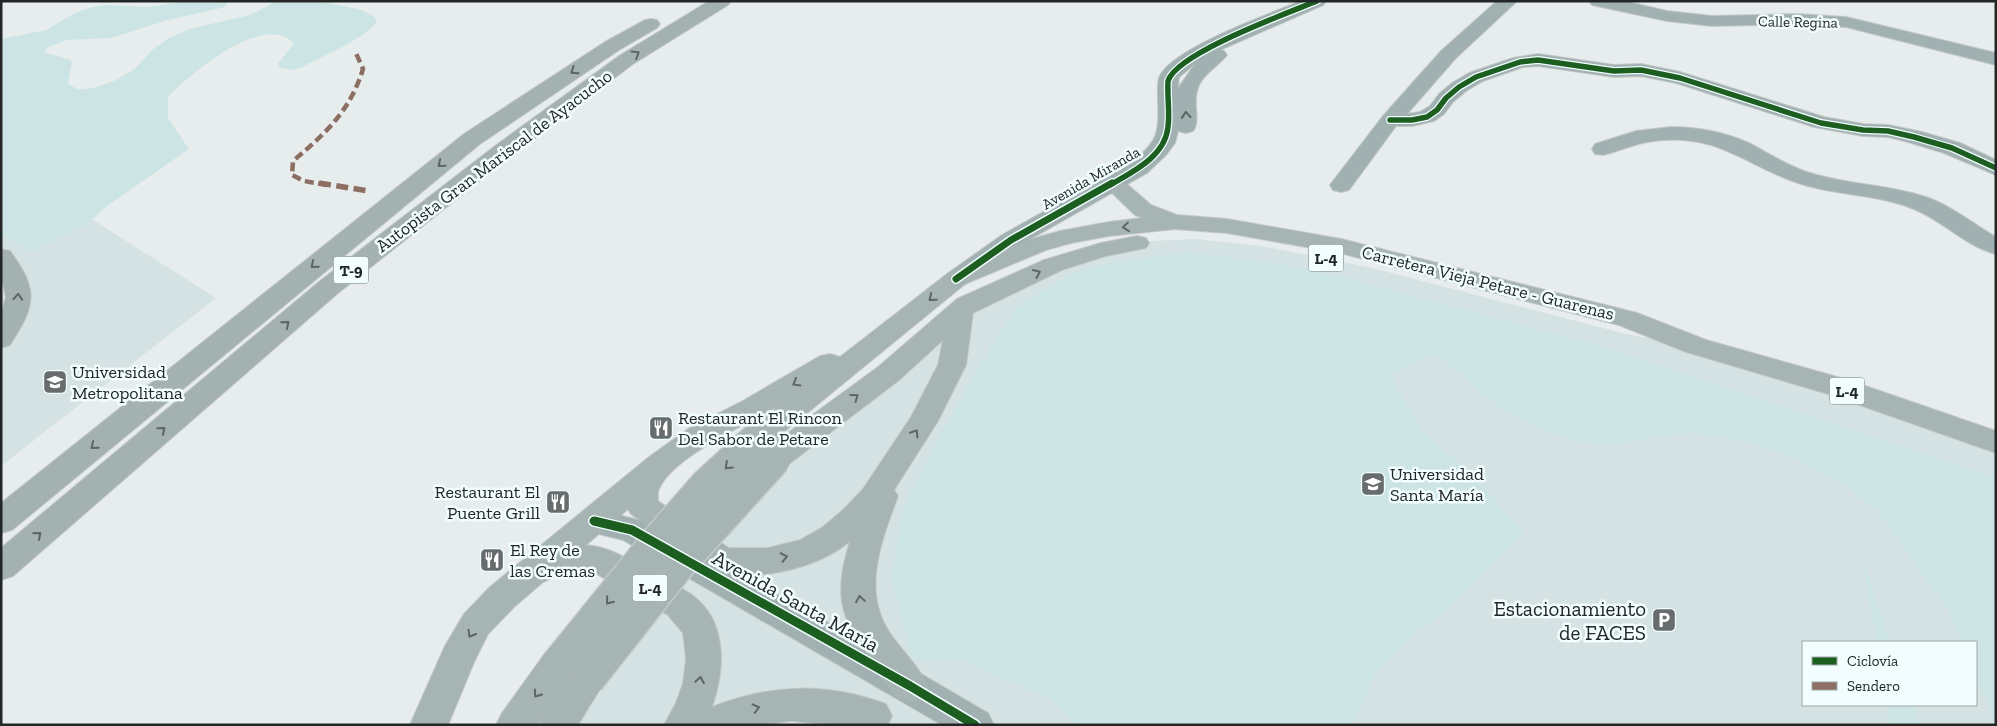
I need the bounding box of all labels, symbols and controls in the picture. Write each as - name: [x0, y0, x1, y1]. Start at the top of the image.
- street label: Calle Regina: [1758, 12, 1838, 32]
- one-way arrow: [631, 51, 640, 61]
- street label: Autopista Gran Mariscal de Ayacucho: [372, 65, 616, 257]
- one-way arrow: [571, 65, 580, 74]
- one-way arrow: [1181, 111, 1192, 119]
- street label: Avenida Miranda: [1039, 143, 1143, 213]
- one-way arrow: [438, 158, 447, 166]
- one-way arrow: [1122, 221, 1130, 232]
- street label: Carretera Vieja Petare - Guarenas: [1360, 241, 1617, 325]
- road number: L-4: [1308, 244, 1344, 272]
- road number: T-9: [334, 256, 368, 284]
- one-way arrow: [311, 260, 320, 269]
- one-way arrow: [1032, 269, 1041, 279]
- one-way arrow: [13, 292, 24, 300]
- one-way arrow: [929, 293, 938, 301]
- one-way arrow: [280, 321, 289, 330]
- place label: Universidad Metropolitana: [72, 361, 183, 404]
- school or university icon: Universidad Metropolitana: [42, 369, 68, 395]
- one-way arrow: [792, 376, 801, 386]
- road number: L-4: [1830, 378, 1864, 404]
- one-way arrow: [849, 395, 858, 403]
- place label: Restaurant El Rincon Del Sabor de Petare: [678, 407, 843, 450]
- restaurant icon: Restaurant El Rincon Del Sabor de Petare: [648, 415, 674, 441]
- one-way arrow: [156, 427, 165, 435]
- one-way arrow: [909, 430, 919, 439]
- one-way arrow: [90, 440, 99, 449]
- one-way arrow: [724, 460, 733, 469]
- place label: Universidad Santa María: [1390, 463, 1484, 506]
- school or university icon: Universidad Santa María: [1360, 471, 1386, 497]
- place label: Restaurant El Puente Grill: [435, 481, 540, 524]
- restaurant icon: Restaurant El Puente Grill: [545, 489, 571, 515]
- one-way arrow: [33, 532, 42, 541]
- place label: El Rey de las Cremas: [510, 539, 595, 582]
- street label: Avenida Santa María: [708, 545, 884, 657]
- restaurant icon: El Rey de las Cremas: [479, 547, 505, 573]
- one-way arrow: [780, 553, 789, 563]
- road number: L-4: [632, 574, 668, 602]
- one-way arrow: [856, 595, 866, 604]
- one-way arrow: [606, 596, 615, 605]
- place label: Estacionamiento de FACES: [1494, 596, 1646, 645]
- parking icon: Estacionamiento de FACES: [1651, 607, 1677, 633]
- one-way arrow: [467, 629, 477, 638]
- legend: [1802, 641, 1977, 706]
- text: Ciclovía: [1847, 652, 1898, 670]
- one-way arrow: [695, 675, 705, 684]
- text: Sendero: [1847, 677, 1900, 695]
- one-way arrow: [534, 688, 543, 698]
- one-way arrow: [752, 703, 761, 714]

